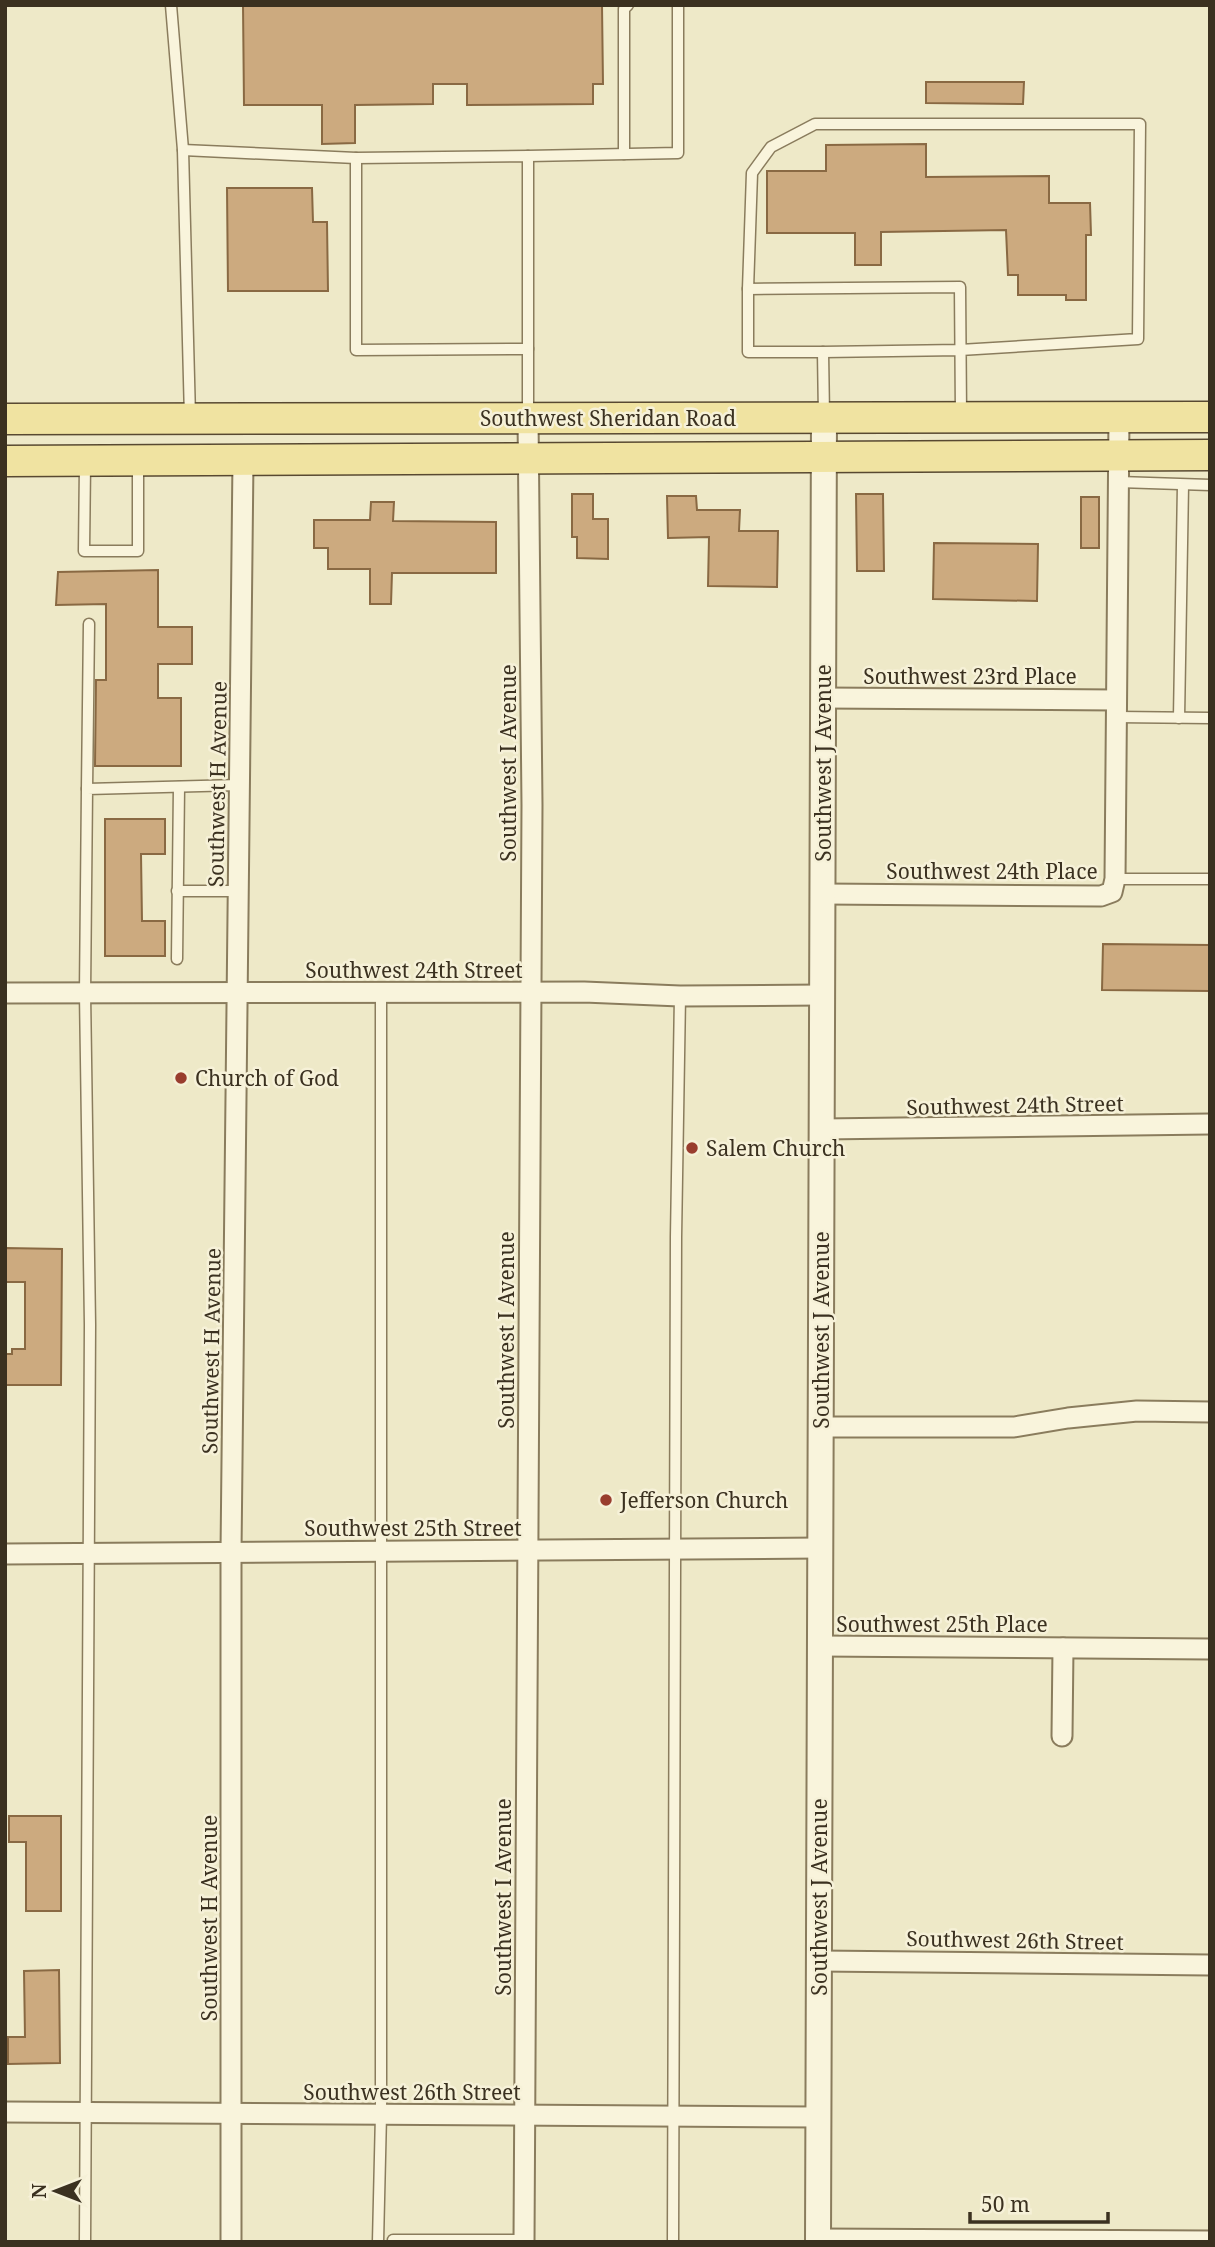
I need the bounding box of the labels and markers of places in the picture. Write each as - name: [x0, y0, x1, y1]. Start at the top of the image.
- place label: Church of God: [195, 1064, 339, 1092]
- marker: Church of God: [173, 1070, 189, 1086]
- place label: Salem Church: [706, 1134, 845, 1162]
- marker: Salem Church: [684, 1140, 700, 1156]
- place label: Jefferson Church: [619, 1486, 788, 1514]
- marker: Jefferson Church: [598, 1492, 614, 1508]

